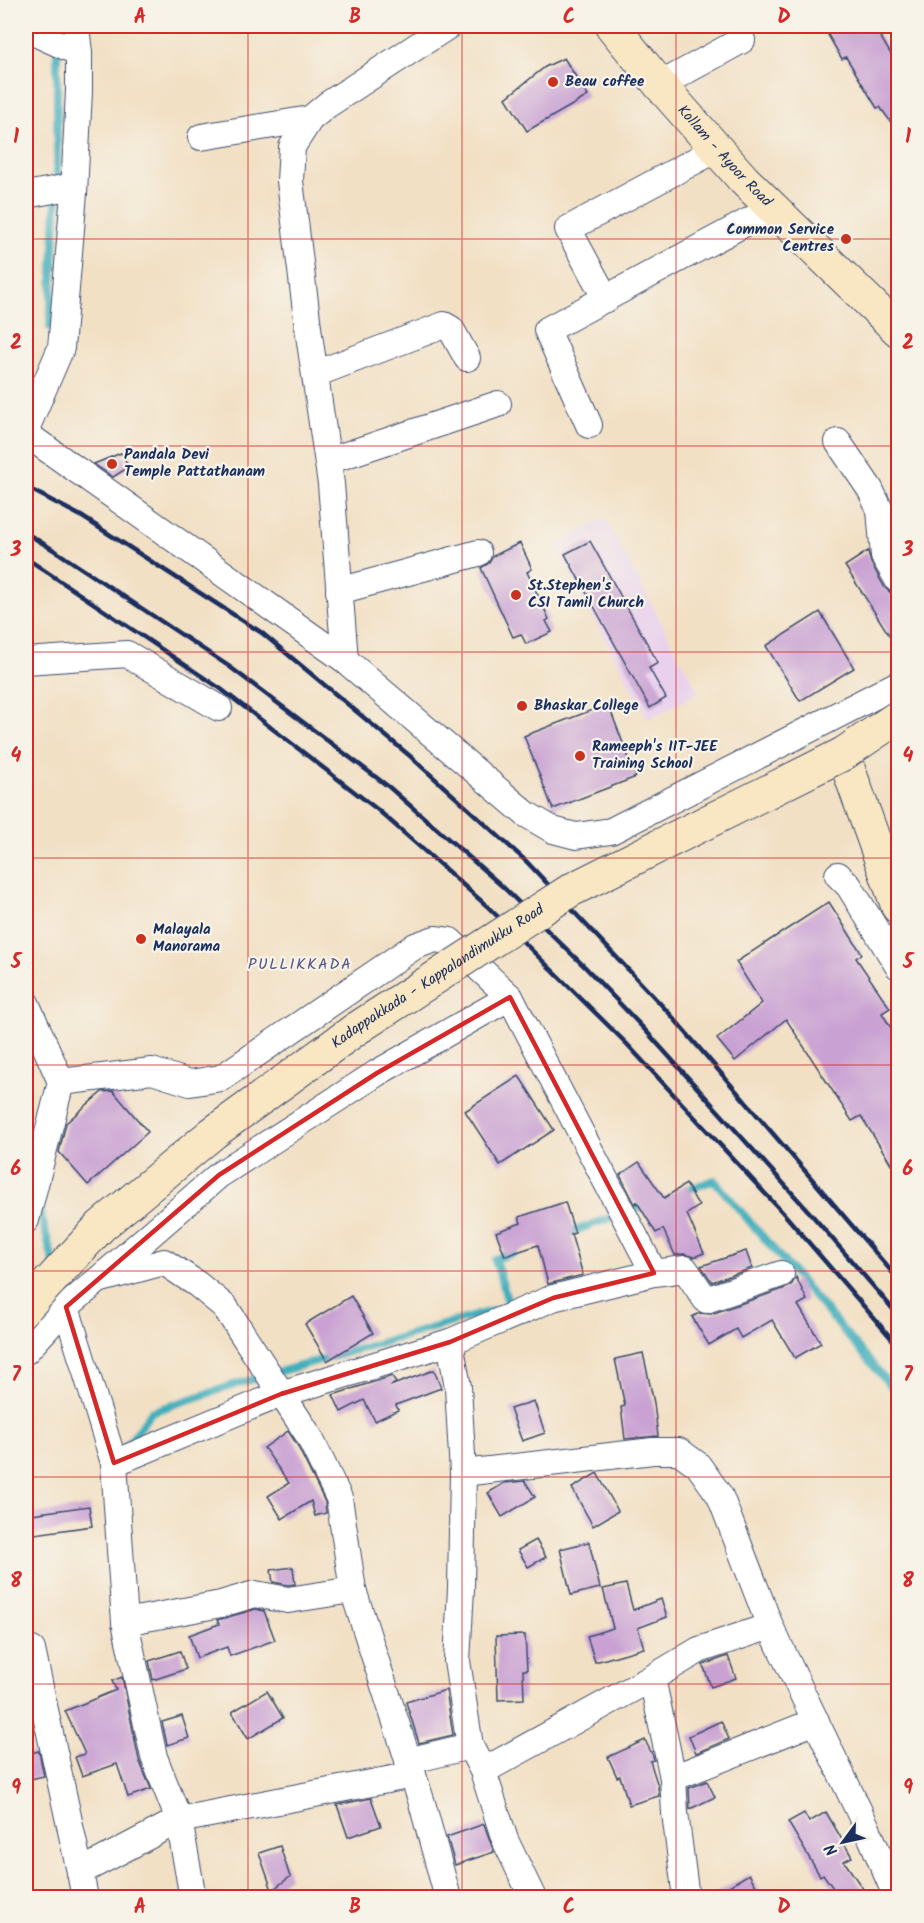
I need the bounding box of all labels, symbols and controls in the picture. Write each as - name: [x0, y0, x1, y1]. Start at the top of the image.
- text: A: [134, 2, 146, 34]
- text: B: [349, 2, 361, 34]
- text: C: [563, 2, 575, 34]
- text: D: [777, 2, 791, 34]
- place label: Beau coffee: [565, 70, 645, 94]
- marker: Beau coffee: [546, 75, 560, 89]
- street label: Kollam - Ayoor Road: [671, 100, 778, 213]
- text: 1: [13, 122, 19, 154]
- text: 1: [905, 122, 911, 154]
- place label: Common Service Centres: [726, 218, 835, 259]
- marker: Common Service Centres: [839, 232, 853, 246]
- text: 2: [10, 328, 22, 360]
- text: 2: [902, 328, 914, 360]
- place label: Pandala Devi Temple Pattathanam: [124, 443, 265, 484]
- marker: Pandala Devi Temple Pattathanam: [105, 457, 119, 471]
- text: 3: [10, 535, 22, 567]
- text: 3: [902, 535, 914, 567]
- place label: St.Stephen's CSI Tamil Church: [528, 574, 644, 615]
- marker: St.Stephen's CSI Tamil Church: [509, 588, 523, 602]
- place label: Bhaskar College: [534, 694, 639, 718]
- marker: Bhaskar College: [515, 699, 529, 713]
- place label: Rameeph's IIT-JEE Training School: [592, 735, 718, 776]
- text: 4: [11, 741, 22, 773]
- text: 4: [903, 741, 914, 773]
- marker: Rameeph's IIT-JEE Training School: [573, 749, 587, 763]
- street label: Kadappakkada - Kappalandimukku Road: [326, 898, 550, 1055]
- place label: Malayala Manorama: [153, 918, 221, 959]
- marker: Malayala Manorama: [134, 932, 148, 946]
- text: 5: [10, 947, 23, 979]
- text: 5: [902, 947, 915, 979]
- district label: PULLIKKADA: [248, 952, 352, 977]
- text: 6: [11, 1154, 22, 1186]
- text: 6: [903, 1154, 914, 1186]
- text: 7: [11, 1360, 21, 1392]
- text: 7: [903, 1360, 913, 1392]
- text: 8: [10, 1566, 22, 1598]
- text: 8: [902, 1566, 914, 1598]
- text: 9: [11, 1773, 21, 1805]
- text: 9: [903, 1773, 913, 1805]
- north arrow: [813, 1812, 873, 1872]
- text: N: [818, 1838, 845, 1860]
- text: A: [134, 1892, 146, 1923]
- text: B: [349, 1892, 361, 1923]
- text: C: [563, 1892, 575, 1923]
- text: D: [777, 1892, 791, 1923]

